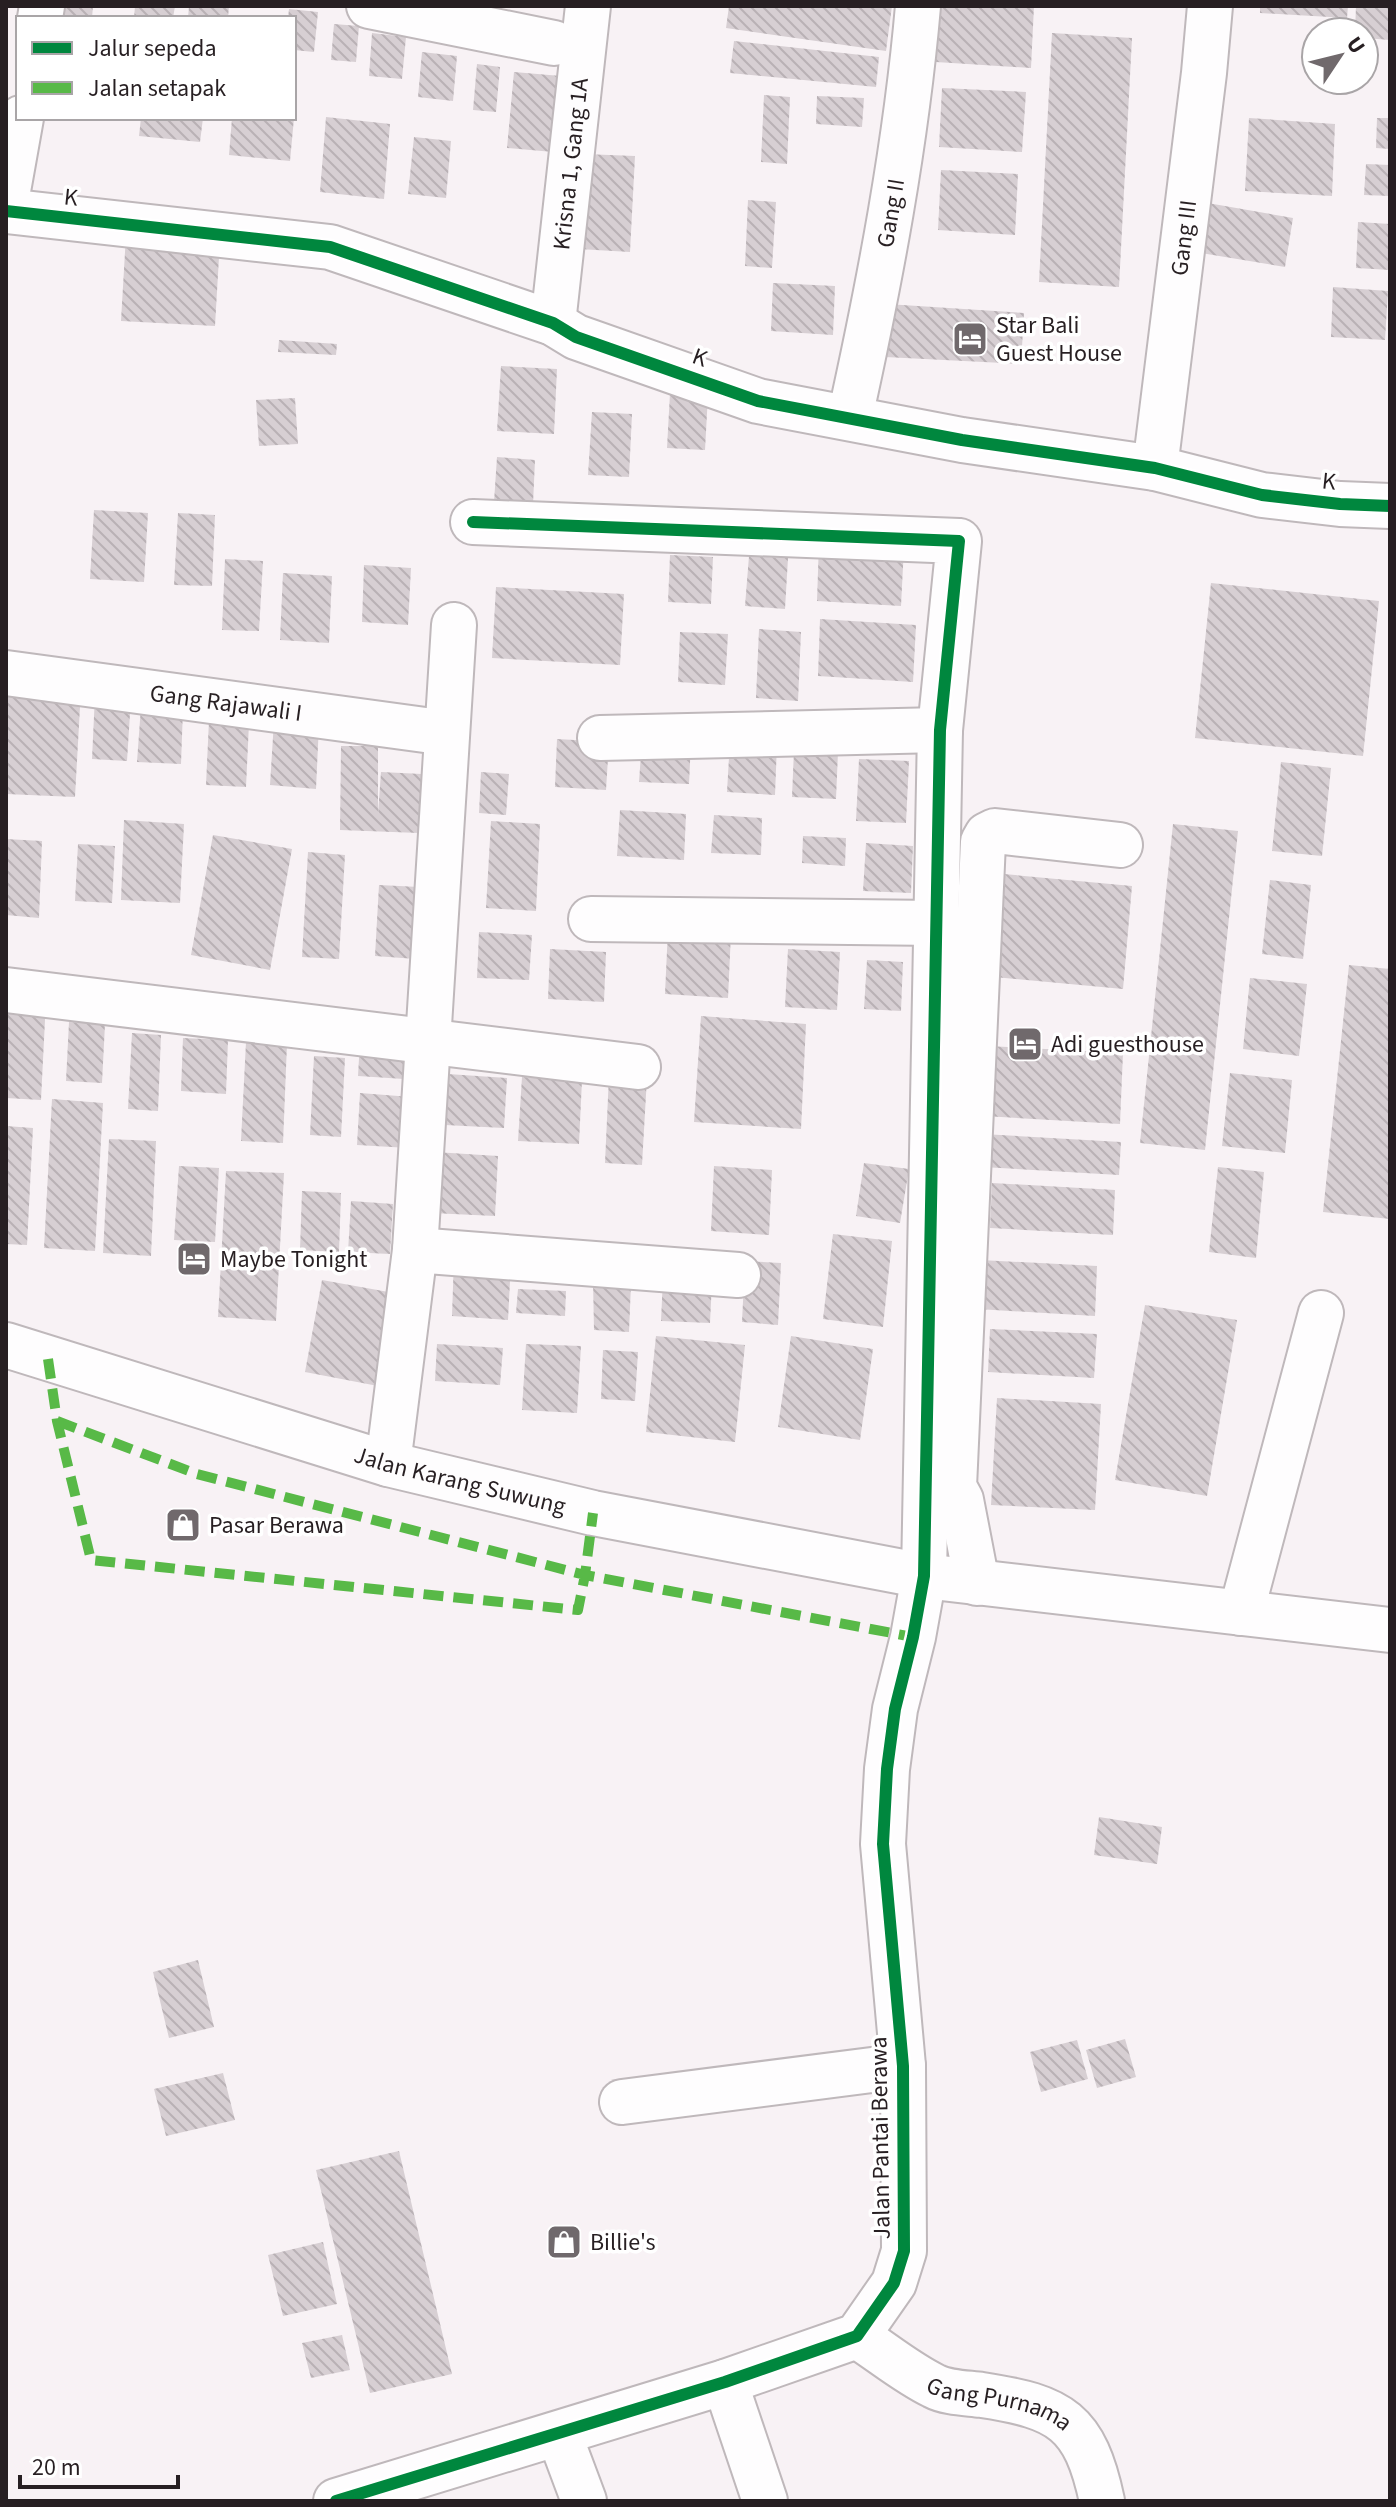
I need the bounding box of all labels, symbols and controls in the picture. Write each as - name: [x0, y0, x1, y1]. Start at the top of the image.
- legend: [16, 16, 296, 120]
- north arrow: [1300, 16, 1380, 96]
- text: U: [1338, 30, 1373, 60]
- text: Jalur sepeda: [88, 31, 217, 66]
- text: Jalan setapak: [88, 71, 226, 106]
- street label: Krisna 1, Gang 1A: [544, 76, 598, 252]
- street label: Gang II: [868, 176, 914, 250]
- street label: K: [62, 179, 80, 216]
- street label: Gang III: [1162, 198, 1206, 278]
- place label: Star Bali Guest House: [996, 308, 1122, 371]
- hotel icon: Star Bali Guest House: [951, 320, 989, 358]
- street label: K: [687, 339, 712, 376]
- street label: K: [1320, 463, 1338, 500]
- street label: Gang Rajawali I: [148, 676, 304, 731]
- hotel icon: Adi guesthouse: [1006, 1025, 1044, 1063]
- place label: Adi guesthouse: [1051, 1027, 1204, 1062]
- hotel icon: Maybe Tonight: [175, 1240, 213, 1278]
- place label: Maybe Tonight: [220, 1242, 367, 1277]
- street label: Jalan Karang Suwung: [350, 1437, 569, 1524]
- shop icon: Pasar Berawa: [164, 1506, 202, 1544]
- place label: Pasar Berawa: [209, 1508, 344, 1543]
- street label: Jalan Pantai Berawa: [861, 2036, 900, 2240]
- shop icon: Billie's: [545, 2223, 583, 2261]
- place label: Billie's: [590, 2225, 656, 2260]
- street label: Gang Purnama: [920, 2368, 1080, 2440]
- scale bar: [20, 2439, 178, 2489]
- text: 20 m: [32, 2450, 81, 2485]

